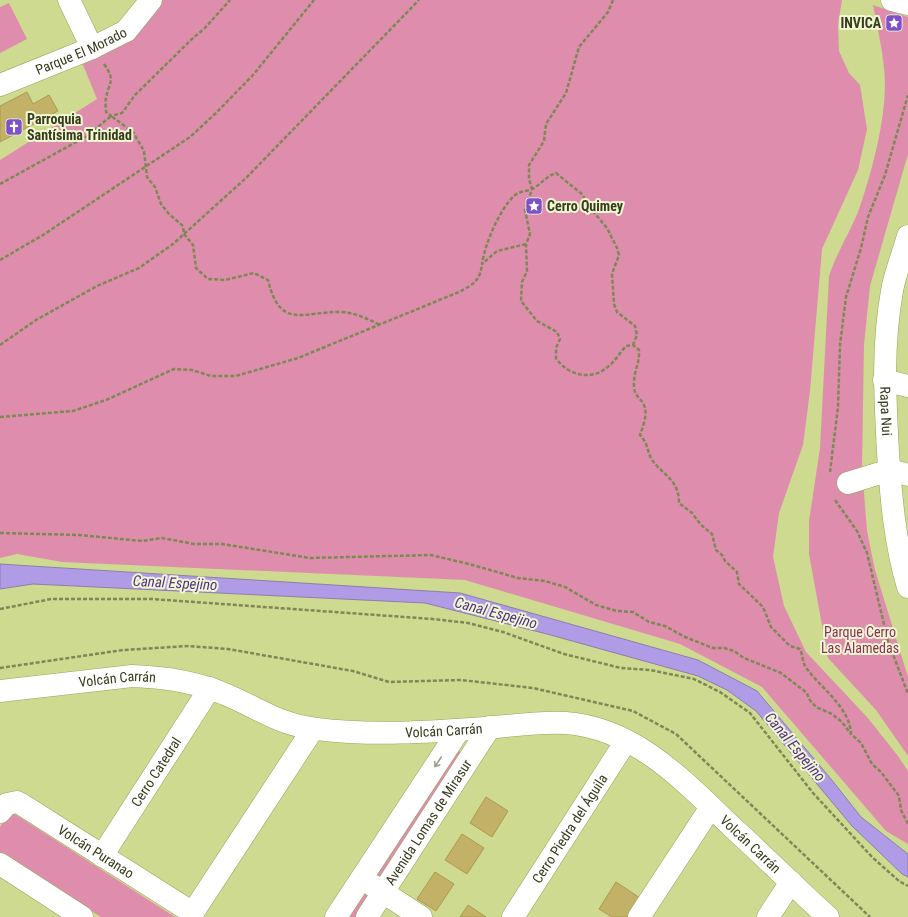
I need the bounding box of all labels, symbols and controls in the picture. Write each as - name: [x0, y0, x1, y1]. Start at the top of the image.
- place icon: INVICA: [884, 13, 904, 33]
- place label: INVICA: [840, 15, 882, 31]
- street label: Parque El Morado: [33, 24, 129, 78]
- place label: Parroquia Santísima Trinidad: [27, 111, 132, 143]
- church icon: Parroquia Santísima Trinidad: [4, 117, 24, 137]
- place icon: Cerro Quimey: [524, 196, 544, 216]
- place label: Cerro Quimey: [547, 198, 624, 214]
- street label: Rapa Nui: [877, 386, 895, 436]
- water label: Canal Espejino: [132, 572, 218, 594]
- water label: Canal Espejino: [453, 593, 539, 633]
- park label: Parque Cerro Las Alamedas: [821, 624, 899, 656]
- street label: Volcán Carrán: [78, 668, 157, 690]
- water label: Canal Espejino: [761, 709, 829, 785]
- street label: Volcán Carrán: [405, 720, 483, 741]
- street label: Cerro Catedral: [128, 734, 184, 810]
- street label: Avenida Lomas de Mirasur: [382, 756, 475, 888]
- one-way arrow: [434, 757, 442, 768]
- street label: Cerro Piedra del Águila: [529, 771, 611, 886]
- street label: Volcán Carrán: [717, 812, 784, 876]
- street label: Volcán Puranao: [55, 821, 137, 881]

